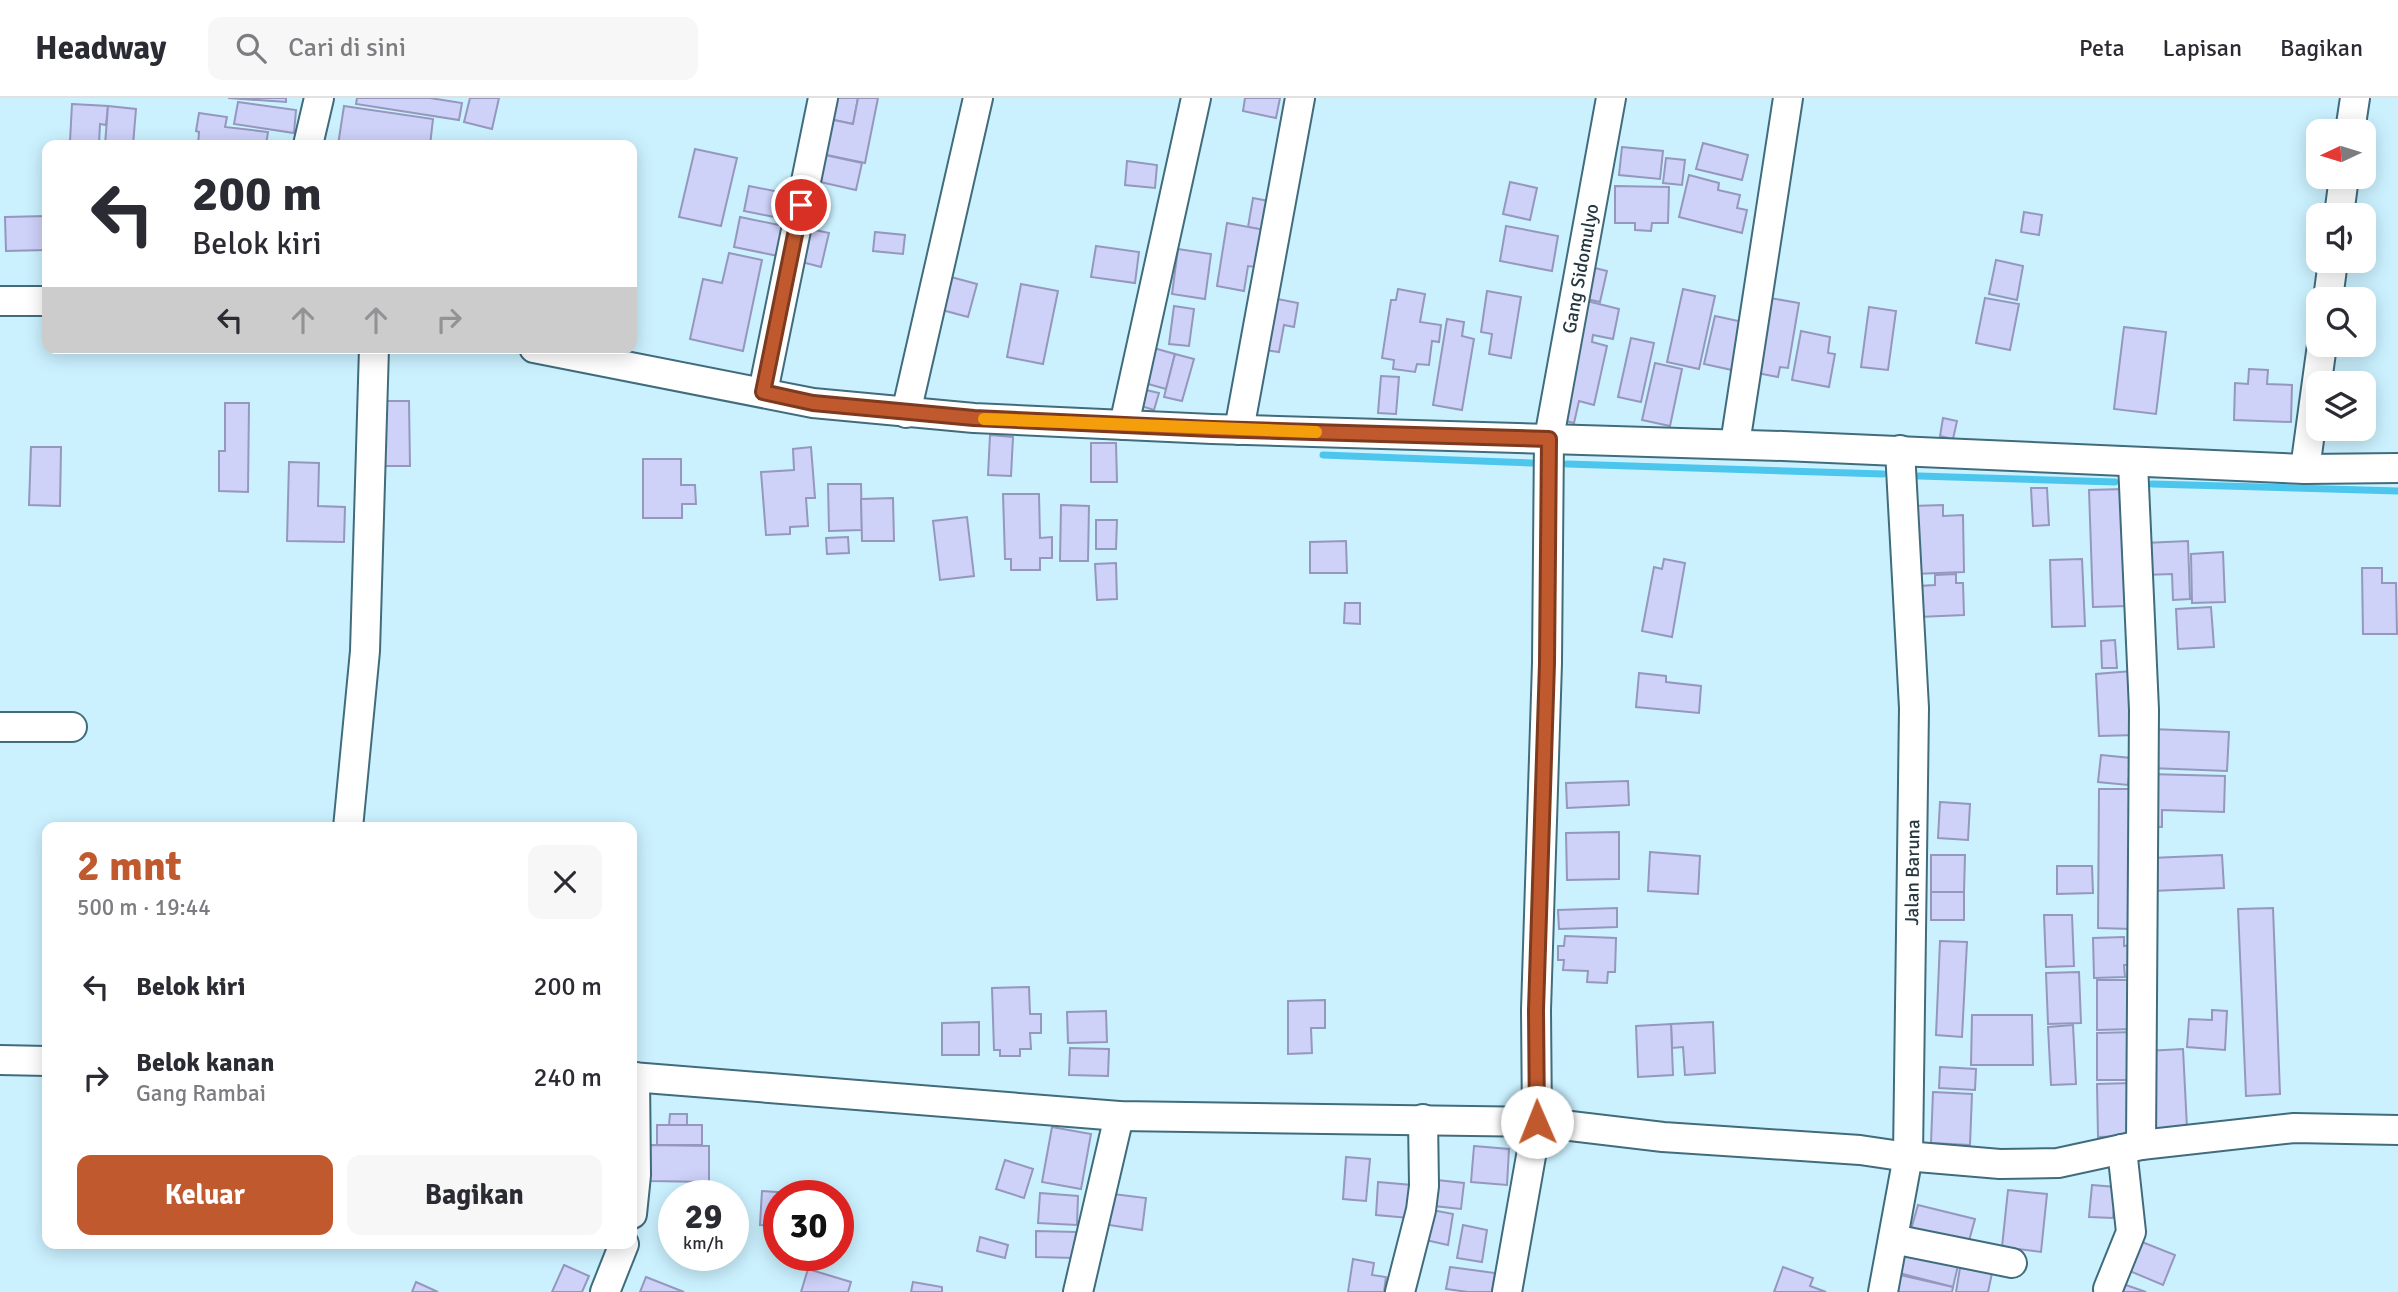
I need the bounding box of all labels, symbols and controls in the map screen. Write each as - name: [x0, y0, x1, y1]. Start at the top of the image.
- search box: [208, 17, 698, 80]
- text: Headway: [35, 28, 166, 69]
- icon: search: [232, 29, 270, 67]
- text: Cari di sini: [288, 32, 406, 64]
- text: Peta: [2079, 33, 2125, 63]
- text: Lapisan: [2163, 33, 2242, 63]
- text: Bagikan: [2280, 33, 2363, 63]
- north arrow: [2306, 119, 2376, 189]
- map controls: [2306, 119, 2376, 441]
- text: 200 m: [192, 164, 322, 224]
- icon: left: [77, 168, 168, 259]
- pin: [771, 175, 831, 235]
- icon: arrive: [782, 186, 820, 224]
- street label: Gang Sidomulyo: [1557, 202, 1605, 336]
- button: sound: [2306, 203, 2376, 273]
- text: Belok kiri: [192, 224, 322, 263]
- button: search: [2306, 287, 2376, 357]
- icon: left: [211, 301, 249, 339]
- icon: ahead: [284, 301, 322, 339]
- icon: ahead: [357, 301, 395, 339]
- icon: right: [430, 301, 468, 339]
- button: layers: [2306, 371, 2376, 441]
- street label: Jalan Baruna: [1900, 819, 1926, 925]
- text: 2 mnt: [77, 841, 182, 892]
- button: close: [528, 845, 602, 919]
- text: 500 m · 19:44: [77, 893, 211, 922]
- icon: left: [77, 968, 115, 1006]
- text: Belok kiri: [136, 971, 245, 1003]
- text: 200 m: [533, 971, 602, 1003]
- text: Belok kanan: [136, 1047, 274, 1079]
- icon: right: [77, 1059, 115, 1097]
- text: 240 m: [533, 1062, 602, 1094]
- text: Gang Rambai: [136, 1079, 266, 1108]
- position arrow: [1500, 1085, 1574, 1159]
- button: Keluar: [77, 1155, 333, 1235]
- button: Bagikan: [347, 1155, 602, 1235]
- speed limit sign: 30: [763, 1180, 854, 1271]
- text: 29: [685, 1195, 722, 1238]
- text: km/h: [683, 1232, 724, 1254]

